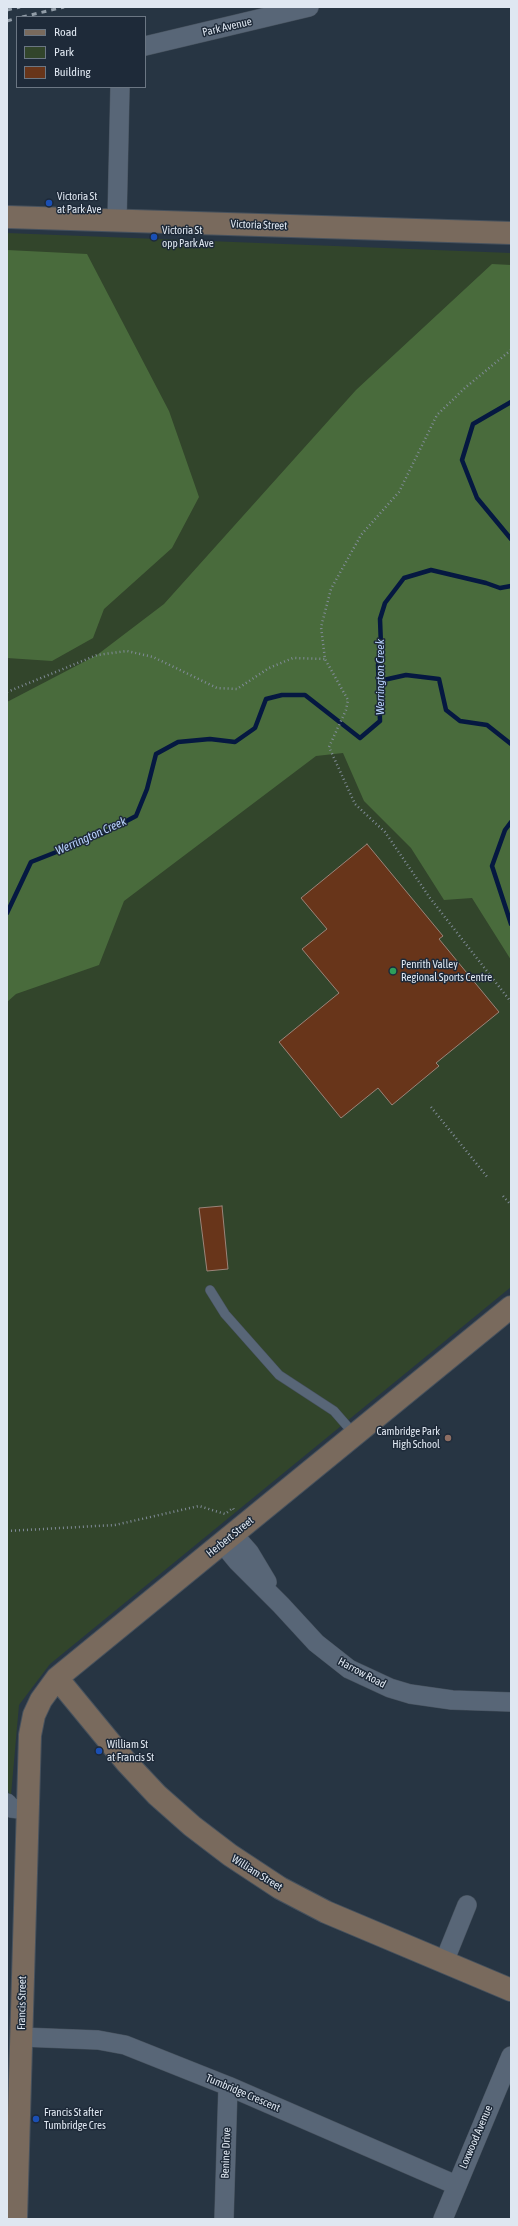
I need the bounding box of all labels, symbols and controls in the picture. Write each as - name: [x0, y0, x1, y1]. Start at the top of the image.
- street label: Park Avenue: [201, 15, 253, 39]
- legend: [16, 16, 146, 88]
- text: Road: [54, 25, 77, 39]
- text: Park: [54, 45, 74, 59]
- text: Building: [54, 65, 91, 79]
- place label: Victoria St at Park Ave: [57, 190, 101, 216]
- marker: Victoria St at Park Ave: [44, 198, 54, 208]
- street label: Victoria Street: [230, 217, 288, 233]
- place label: Victoria St opp Park Ave: [162, 224, 214, 250]
- marker: Victoria St opp Park Ave: [149, 232, 159, 242]
- water label: Werrington Creek: [373, 639, 387, 715]
- water label: Werrington Creek: [53, 814, 129, 858]
- place label: Penrith Valley Regional Sports Centre: [401, 958, 492, 984]
- marker: Penrith Valley Regional Sports Centre: [388, 966, 398, 976]
- place label: Cambridge Park High School: [376, 1425, 440, 1451]
- marker: Cambridge Park High School: [443, 1433, 453, 1443]
- street label: Herbert Street: [204, 1514, 256, 1560]
- street label: Harrow Road: [336, 1655, 388, 1691]
- place label: William St at Francis St: [107, 1738, 154, 1764]
- marker: William St at Francis St: [94, 1746, 104, 1756]
- street label: William Street: [229, 1852, 285, 1894]
- street label: Francis Street: [15, 1976, 29, 2030]
- street label: Tumbridge Crescent: [204, 2071, 282, 2115]
- street label: Loxwood Avenue: [457, 2103, 495, 2171]
- place label: Francis St after Tumbridge Cres: [44, 2106, 106, 2132]
- marker: Francis St after Tumbridge Cres: [31, 2114, 41, 2124]
- street label: Benine Drive: [219, 2127, 233, 2179]

